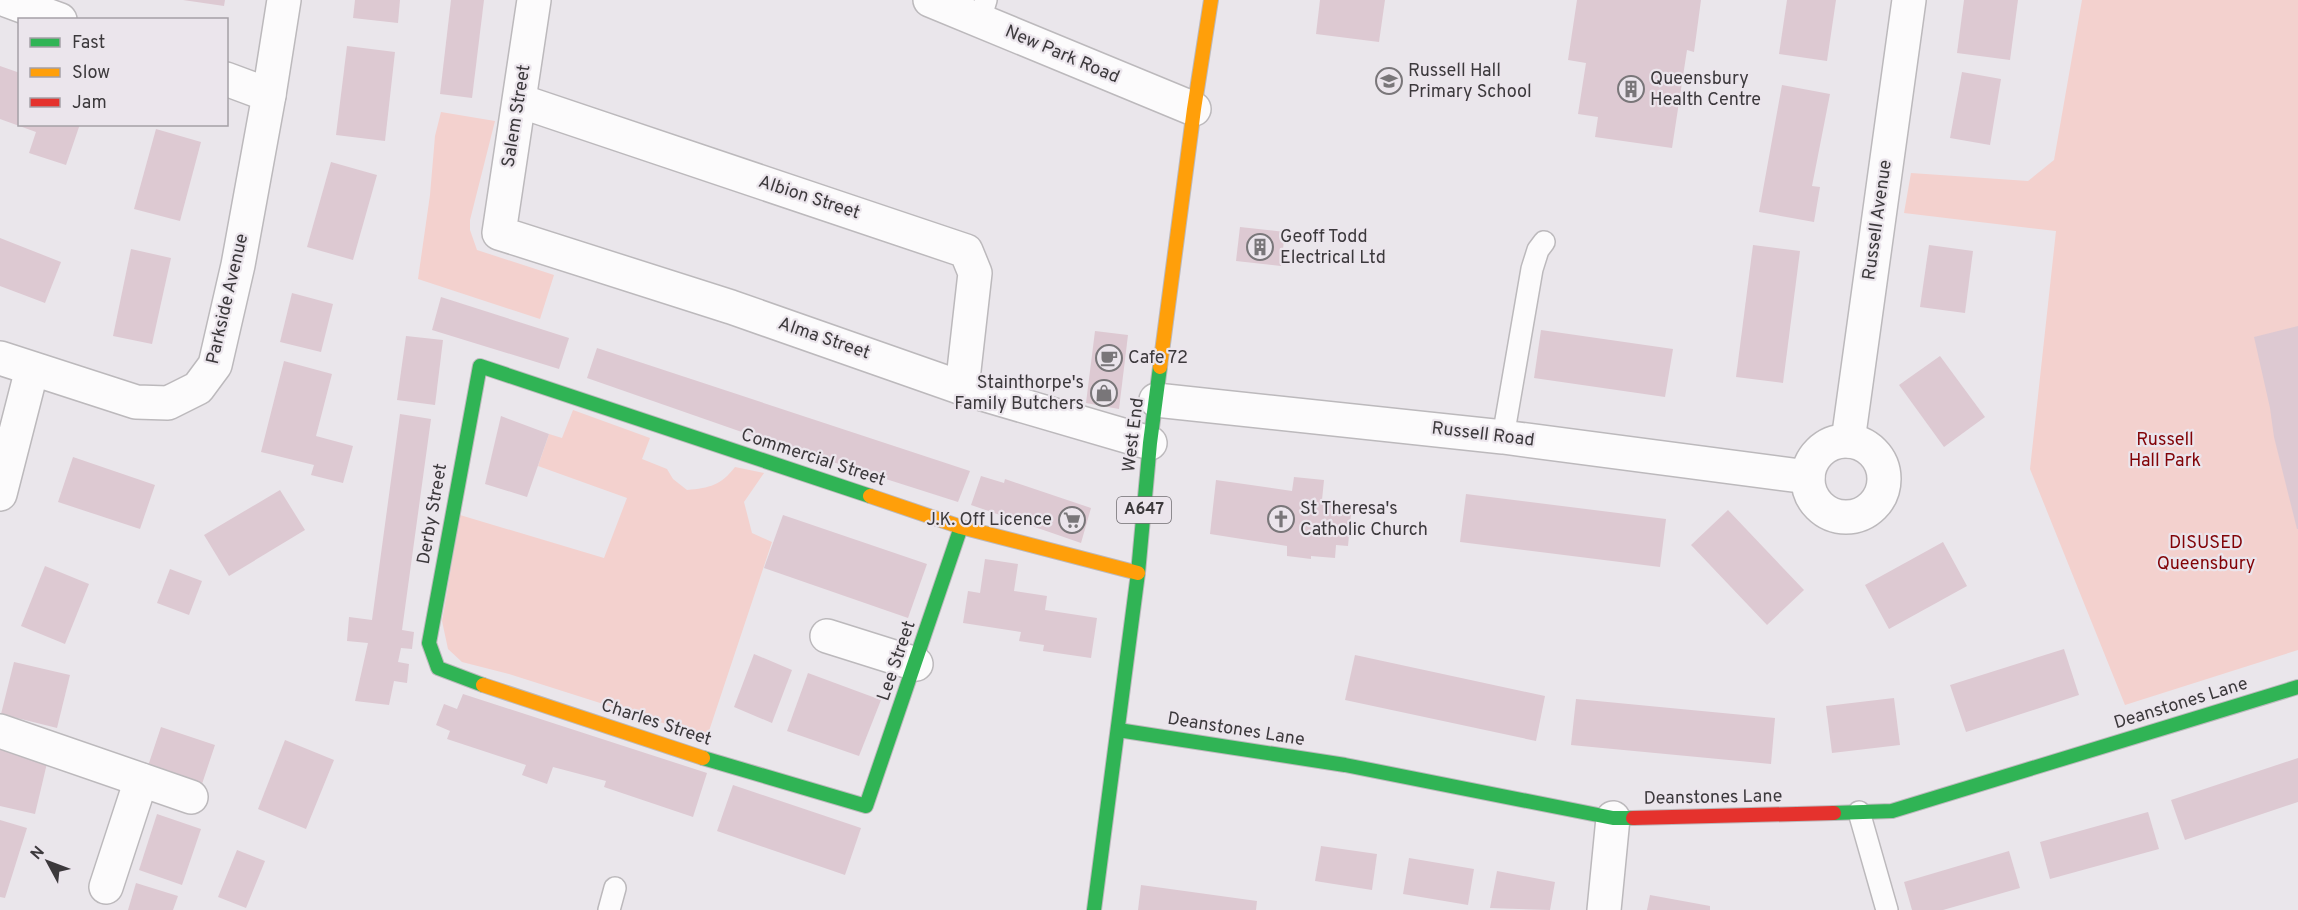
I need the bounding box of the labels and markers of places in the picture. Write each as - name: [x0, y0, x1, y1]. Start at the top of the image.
- place label: Russell Hall Primary School: [1408, 60, 1532, 104]
- school or university icon: Russell Hall Primary School: [1374, 66, 1404, 96]
- place label: Queensbury Health Centre: [1650, 68, 1761, 112]
- building icon: Queensbury Health Centre: [1616, 74, 1646, 104]
- place label: Geoff Todd Electrical Ltd: [1280, 226, 1386, 270]
- building icon: Geoff Todd Electrical Ltd: [1245, 232, 1275, 262]
- cafe icon: Cafe 72: [1094, 343, 1124, 373]
- place label: Cafe 72: [1128, 347, 1188, 370]
- place label: Stainthorpe's Family Butchers: [954, 372, 1084, 416]
- shop icon: Stainthorpe's Family Butchers: [1089, 378, 1119, 408]
- place label: St Theresa's Catholic Church: [1300, 498, 1428, 542]
- church icon: St Theresa's Catholic Church: [1266, 504, 1296, 534]
- supermarket icon: J.K. Off Licence: [1057, 505, 1087, 535]
- place label: J.K. Off Licence: [926, 509, 1052, 532]

